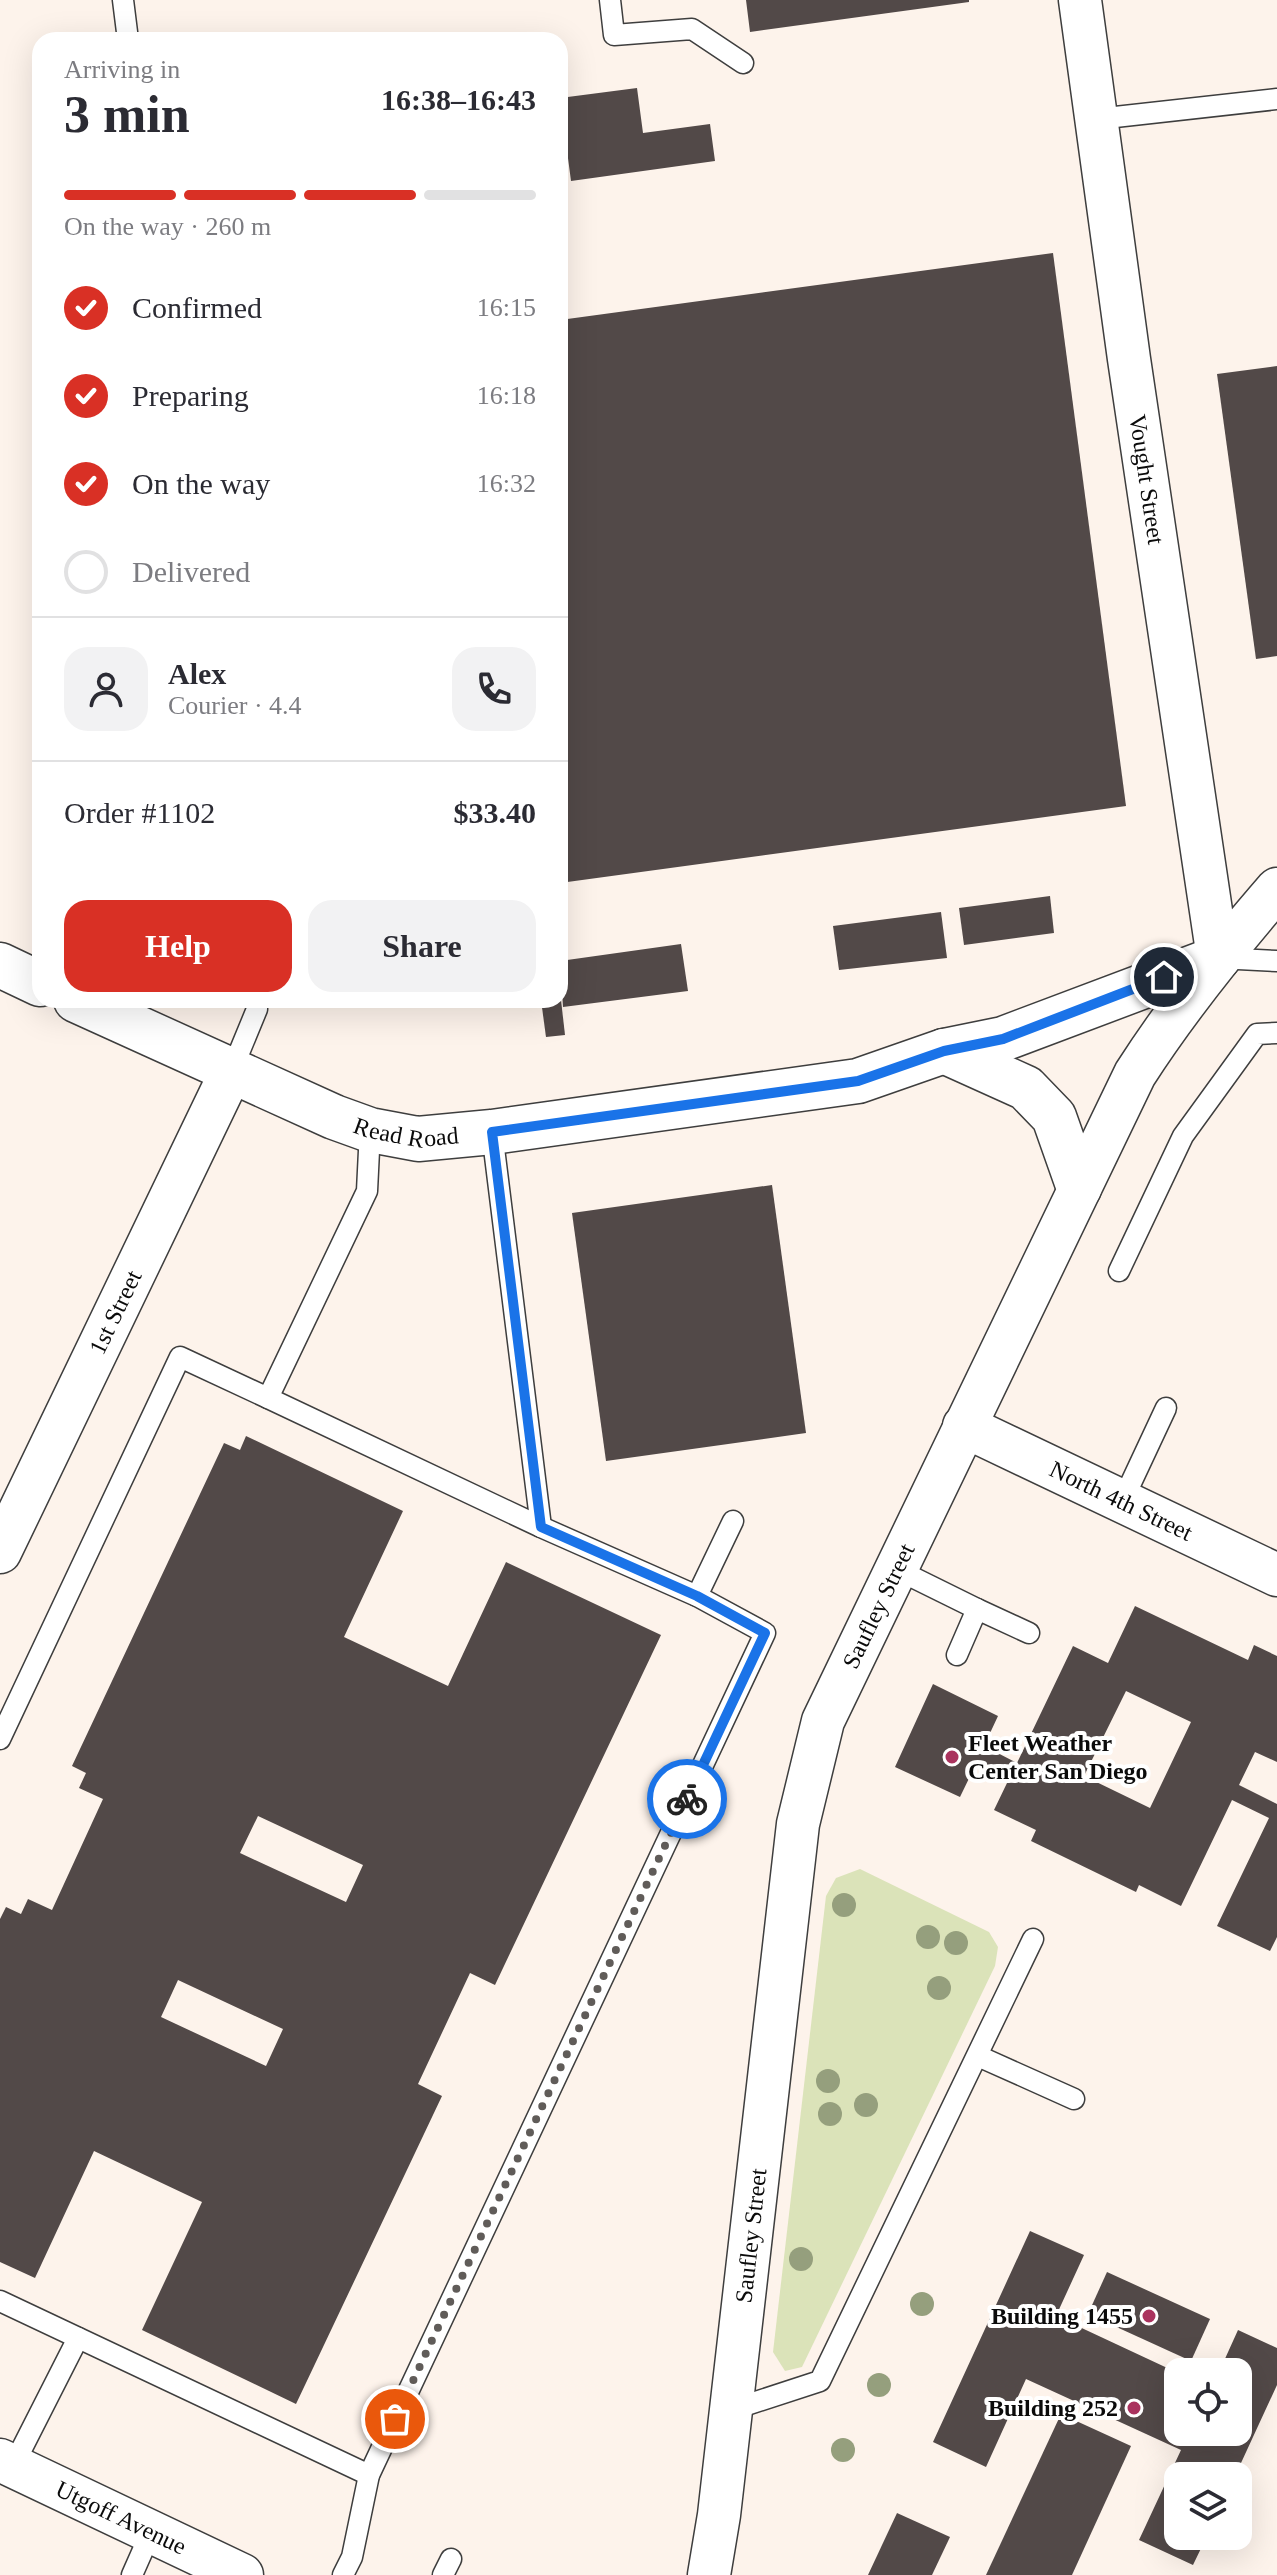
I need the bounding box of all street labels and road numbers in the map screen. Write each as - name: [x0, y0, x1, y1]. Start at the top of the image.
- street label: Vought Street: [1124, 413, 1169, 546]
- street label: Read Road: [350, 1112, 460, 1153]
- street label: 1st Street: [84, 1266, 147, 1359]
- street label: North 4th Street: [1046, 1456, 1197, 1546]
- street label: Saufley Street: [837, 1539, 920, 1673]
- street label: Saufley Street: [730, 2167, 772, 2304]
- street label: Utgoff Avenue: [52, 2475, 190, 2560]

